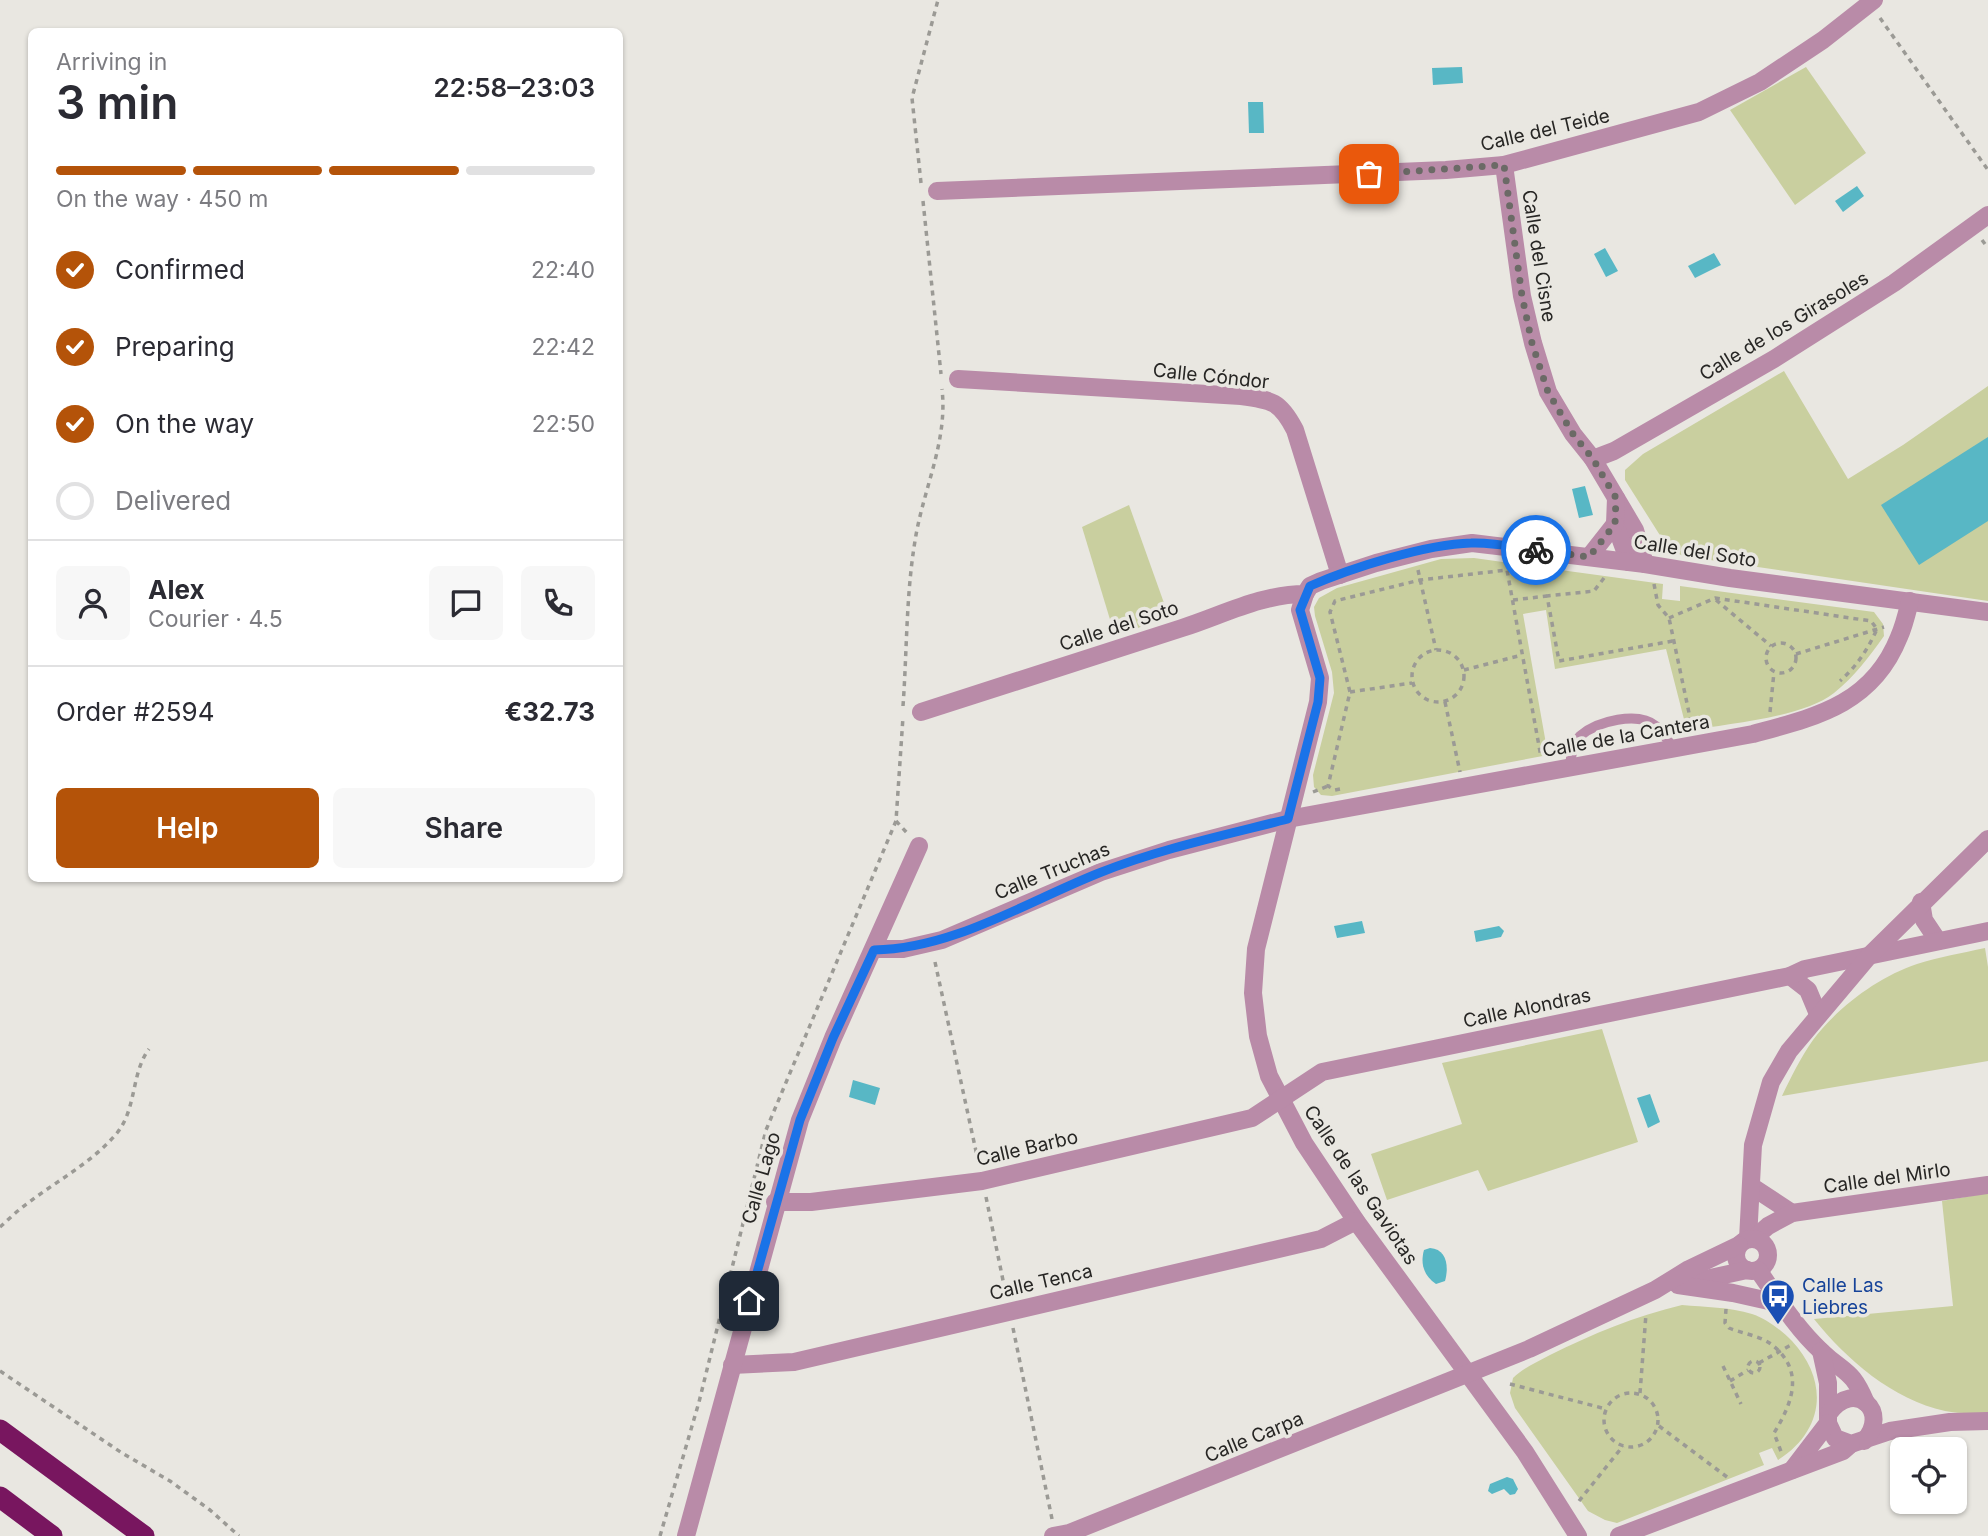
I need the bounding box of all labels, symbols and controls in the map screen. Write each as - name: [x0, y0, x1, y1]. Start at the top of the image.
- text: Arriving in: [56, 48, 167, 76]
- text: 22:58–23:03: [434, 72, 595, 103]
- text: 3 min: [56, 74, 178, 130]
- street label: Calle del Teide: [1478, 104, 1612, 156]
- pin: [1339, 144, 1399, 204]
- icon: bag: [1350, 155, 1388, 193]
- text: On the way · 450 m: [56, 185, 269, 213]
- street label: Calle del Cisne: [1517, 188, 1561, 324]
- icon: check: [56, 251, 94, 289]
- text: Confirmed: [115, 254, 245, 285]
- text: 22:40: [531, 256, 595, 284]
- street label: Calle de los Girasoles: [1695, 266, 1873, 386]
- icon: check: [56, 328, 94, 366]
- text: Preparing: [115, 331, 235, 362]
- text: 22:42: [531, 333, 595, 361]
- street label: Calle Cóndor: [1152, 358, 1270, 394]
- icon: check: [56, 405, 94, 443]
- text: On the way: [115, 408, 254, 439]
- text: 22:50: [532, 410, 595, 438]
- text: Delivered: [115, 485, 231, 516]
- courier: [1501, 515, 1571, 585]
- street label: Calle del Soto: [1632, 530, 1758, 572]
- icon: bike: [1517, 531, 1555, 569]
- button: person: [56, 566, 130, 640]
- button: chat: [429, 566, 503, 640]
- button: phone: [521, 566, 595, 640]
- text: Alex: [148, 574, 205, 605]
- street label: Calle del Soto: [1057, 596, 1181, 656]
- text: Courier · 4.5: [148, 605, 283, 633]
- text: Order #2594: [56, 696, 214, 727]
- text: €32.73: [505, 696, 595, 727]
- street label: Calle de la Cantera: [1541, 710, 1711, 762]
- button: Help: [56, 788, 319, 868]
- button: Share: [333, 788, 595, 868]
- street label: Calle Truchas: [991, 837, 1113, 905]
- street label: Calle Alondras: [1461, 983, 1593, 1033]
- street label: Calle de las Gaviotas: [1299, 1101, 1423, 1269]
- street label: Calle Barbo: [974, 1125, 1080, 1171]
- street label: Calle Lago: [737, 1129, 785, 1227]
- street label: Calle del Mirlo: [1822, 1158, 1952, 1198]
- street label: Calle Tenca: [987, 1259, 1095, 1305]
- pin: [719, 1271, 779, 1331]
- place label: Calle Las Liebres: [1802, 1274, 1884, 1319]
- bus stop icon: Calle Las Liebres: [1759, 1277, 1797, 1326]
- icon: home: [730, 1282, 768, 1320]
- street label: Calle Carpa: [1201, 1407, 1307, 1467]
- map controls: [1890, 1437, 1967, 1514]
- button: locate: [1890, 1437, 1967, 1514]

